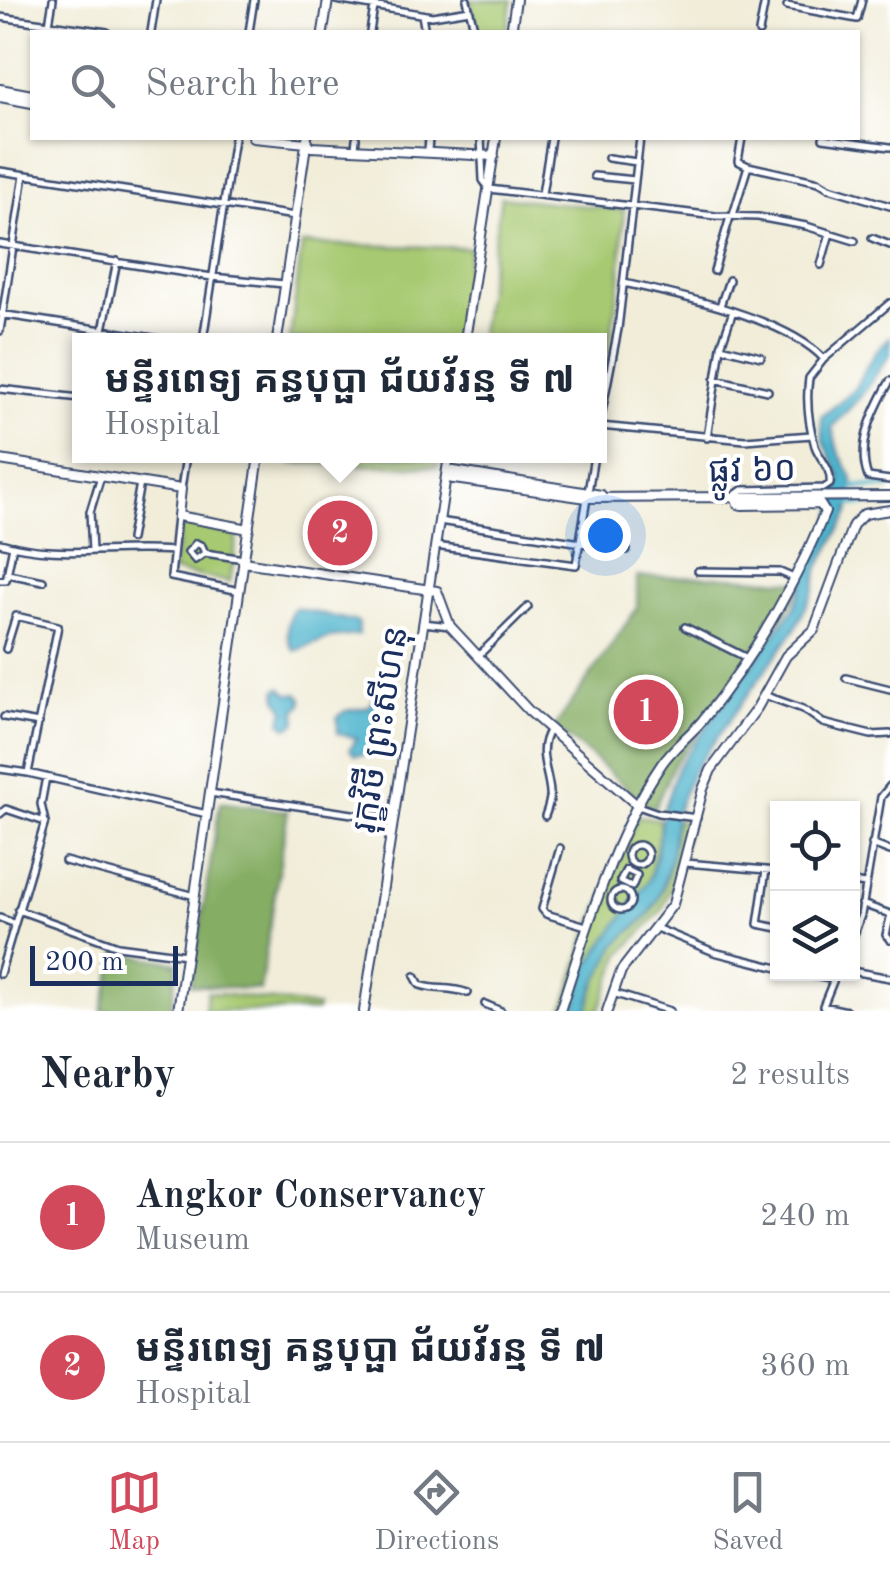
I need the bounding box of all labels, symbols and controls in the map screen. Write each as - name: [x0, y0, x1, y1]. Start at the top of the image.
- search box: [30, 30, 860, 140]
- icon: search: [65, 58, 120, 113]
- text: Search here: [145, 66, 340, 104]
- popup: [72, 333, 607, 463]
- text: មន្ទីរពេទ្យ គន្ធបុប្ផា ជ័យវ័រន្ម ទី ៧: [104, 363, 575, 401]
- text: Hospital: [104, 410, 220, 442]
- street label: ផ្លូវ ៦០: [708, 453, 796, 501]
- pin: 2: [308, 496, 372, 570]
- your location: [580, 510, 631, 561]
- street label: រុក្ខវិថី ព្រះសីហនុ: [341, 622, 417, 836]
- pin: 1: [614, 674, 678, 750]
- map controls: [770, 801, 860, 981]
- button: locate: [770, 801, 860, 891]
- button: layers: [770, 891, 860, 981]
- scale bar: [30, 941, 178, 986]
- text: 200 m: [45, 949, 124, 977]
- text: Nearby: [40, 1055, 176, 1097]
- text: 2 results: [730, 1060, 850, 1092]
- text: Angkor Conservancy: [135, 1178, 486, 1216]
- text: 1: [63, 1201, 82, 1233]
- text: 240 m: [760, 1201, 850, 1233]
- text: Museum: [135, 1225, 250, 1257]
- text: មន្ទីរពេទ្យ គន្ធបុប្ផា ជ័យវ័រន្ម ទី ៧: [135, 1332, 606, 1370]
- text: 2: [63, 1351, 82, 1383]
- text: 360 m: [760, 1351, 850, 1383]
- text: Hospital: [135, 1379, 251, 1411]
- tab: Map: [107, 1465, 162, 1560]
- tab: Directions: [375, 1465, 499, 1560]
- tab: Saved: [712, 1465, 783, 1560]

